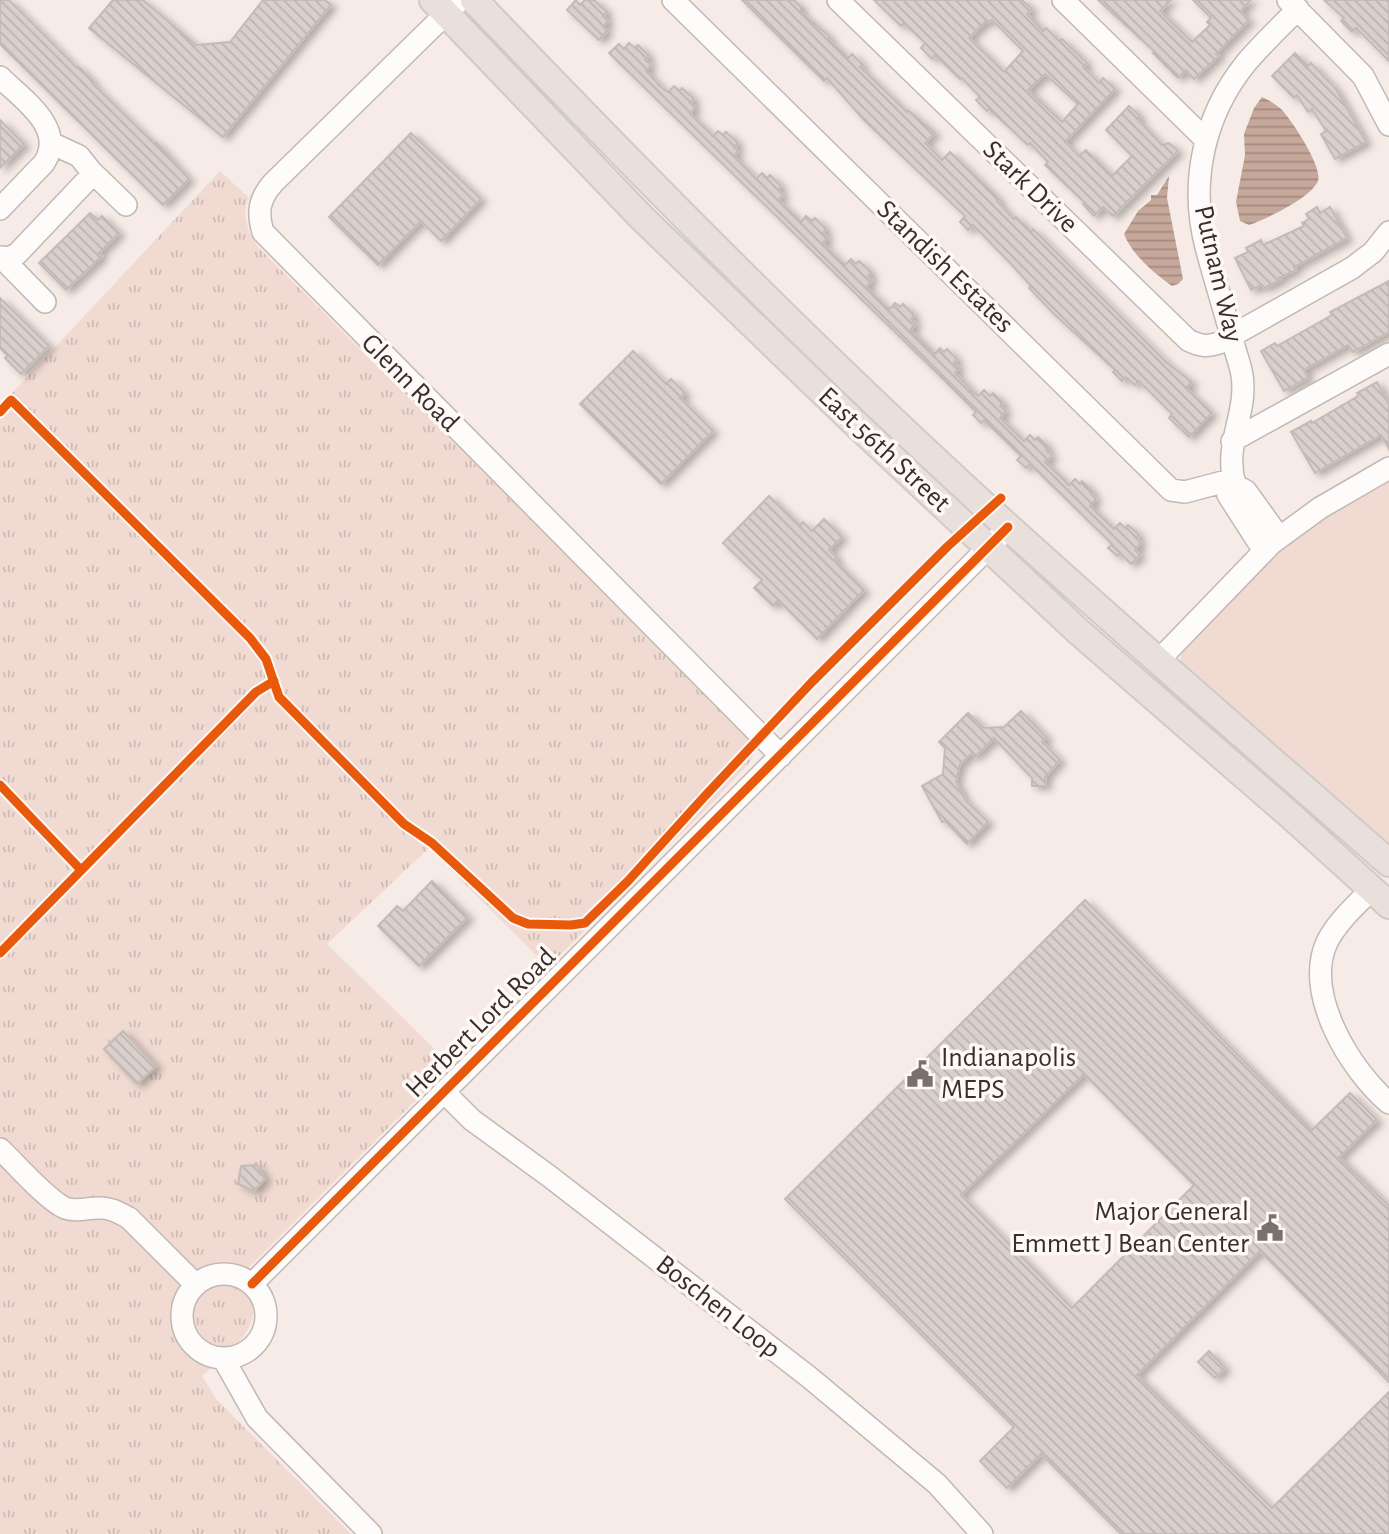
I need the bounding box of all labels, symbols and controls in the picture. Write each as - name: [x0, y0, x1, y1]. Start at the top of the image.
- street label: Stark Drive: [977, 135, 1083, 239]
- street label: Standish Estates: [871, 195, 1019, 339]
- street label: Putnam Way: [1189, 203, 1247, 345]
- street label: Glenn Road: [356, 329, 464, 437]
- street label: East 56th Street: [813, 382, 955, 518]
- street label: Herbert Lord Road: [401, 943, 561, 1103]
- place label: Indianapolis MEPS: [941, 1044, 1076, 1104]
- public building icon: Indianapolis MEPS: [905, 1059, 935, 1089]
- place label: Major General Emmett J Bean Center: [1011, 1198, 1249, 1258]
- public building icon: Major General Emmett J Bean Center: [1255, 1213, 1285, 1243]
- street label: Boschen Loop: [651, 1250, 785, 1364]

